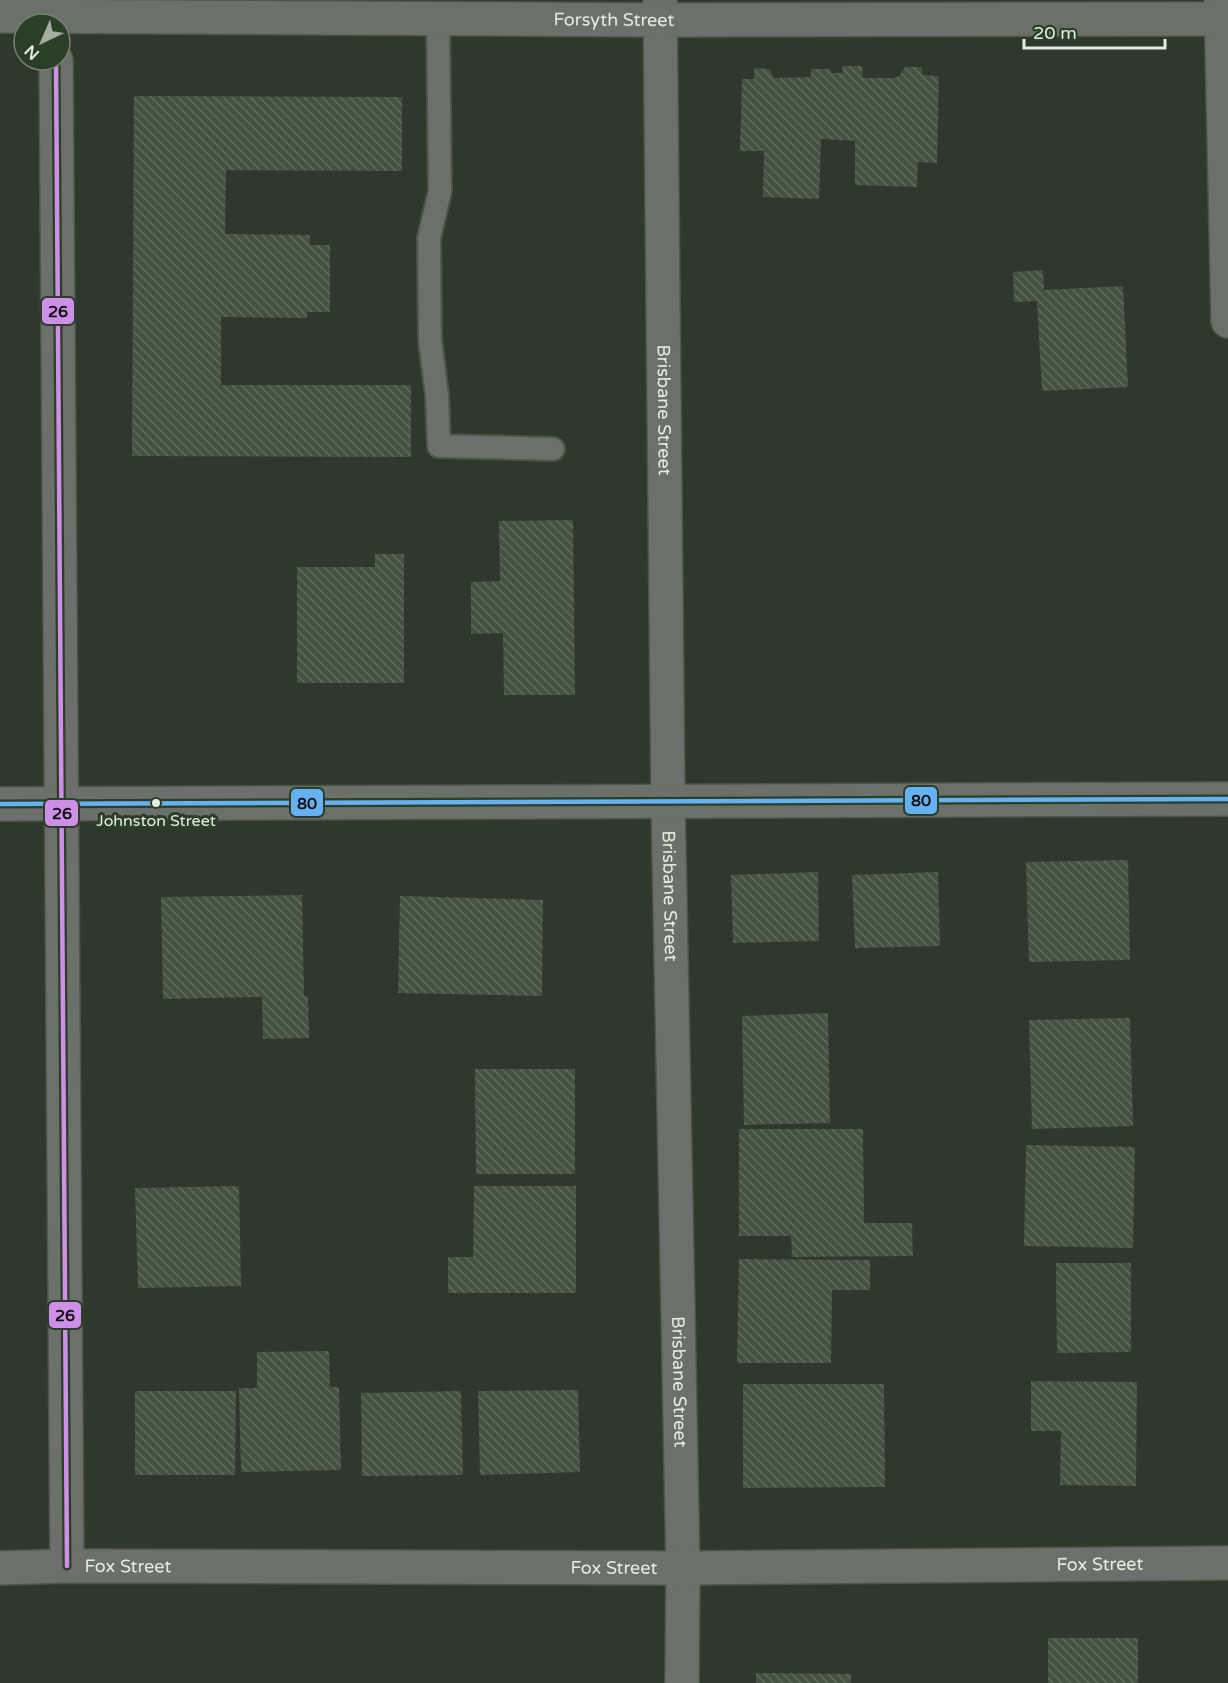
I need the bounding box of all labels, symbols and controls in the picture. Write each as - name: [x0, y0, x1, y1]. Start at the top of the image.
- street label: Forsyth Street: [554, 8, 675, 31]
- north arrow: [12, 12, 72, 72]
- scale bar: [1024, 12, 1165, 50]
- text: 20 m: [1033, 22, 1077, 44]
- text: N: [21, 40, 44, 64]
- line badge: 26: [41, 297, 75, 325]
- text: 26: [48, 302, 68, 322]
- street label: Brisbane Street: [652, 344, 676, 476]
- line badge: 80: [904, 786, 938, 815]
- line badge: 80: [290, 788, 324, 817]
- text: 80: [911, 791, 931, 811]
- text: 80: [297, 794, 317, 814]
- marker: Johnston Street: [150, 797, 162, 809]
- line badge: 26: [44, 799, 79, 827]
- text: 26: [52, 804, 72, 824]
- place label: Johnston Street: [96, 811, 216, 831]
- street label: Brisbane Street: [658, 830, 682, 962]
- line badge: 26: [48, 1301, 82, 1329]
- text: 26: [55, 1306, 75, 1326]
- street label: Brisbane Street: [667, 1316, 692, 1448]
- street label: Fox Street: [1056, 1553, 1144, 1576]
- street label: Fox Street: [84, 1555, 172, 1577]
- street label: Fox Street: [570, 1557, 658, 1579]

